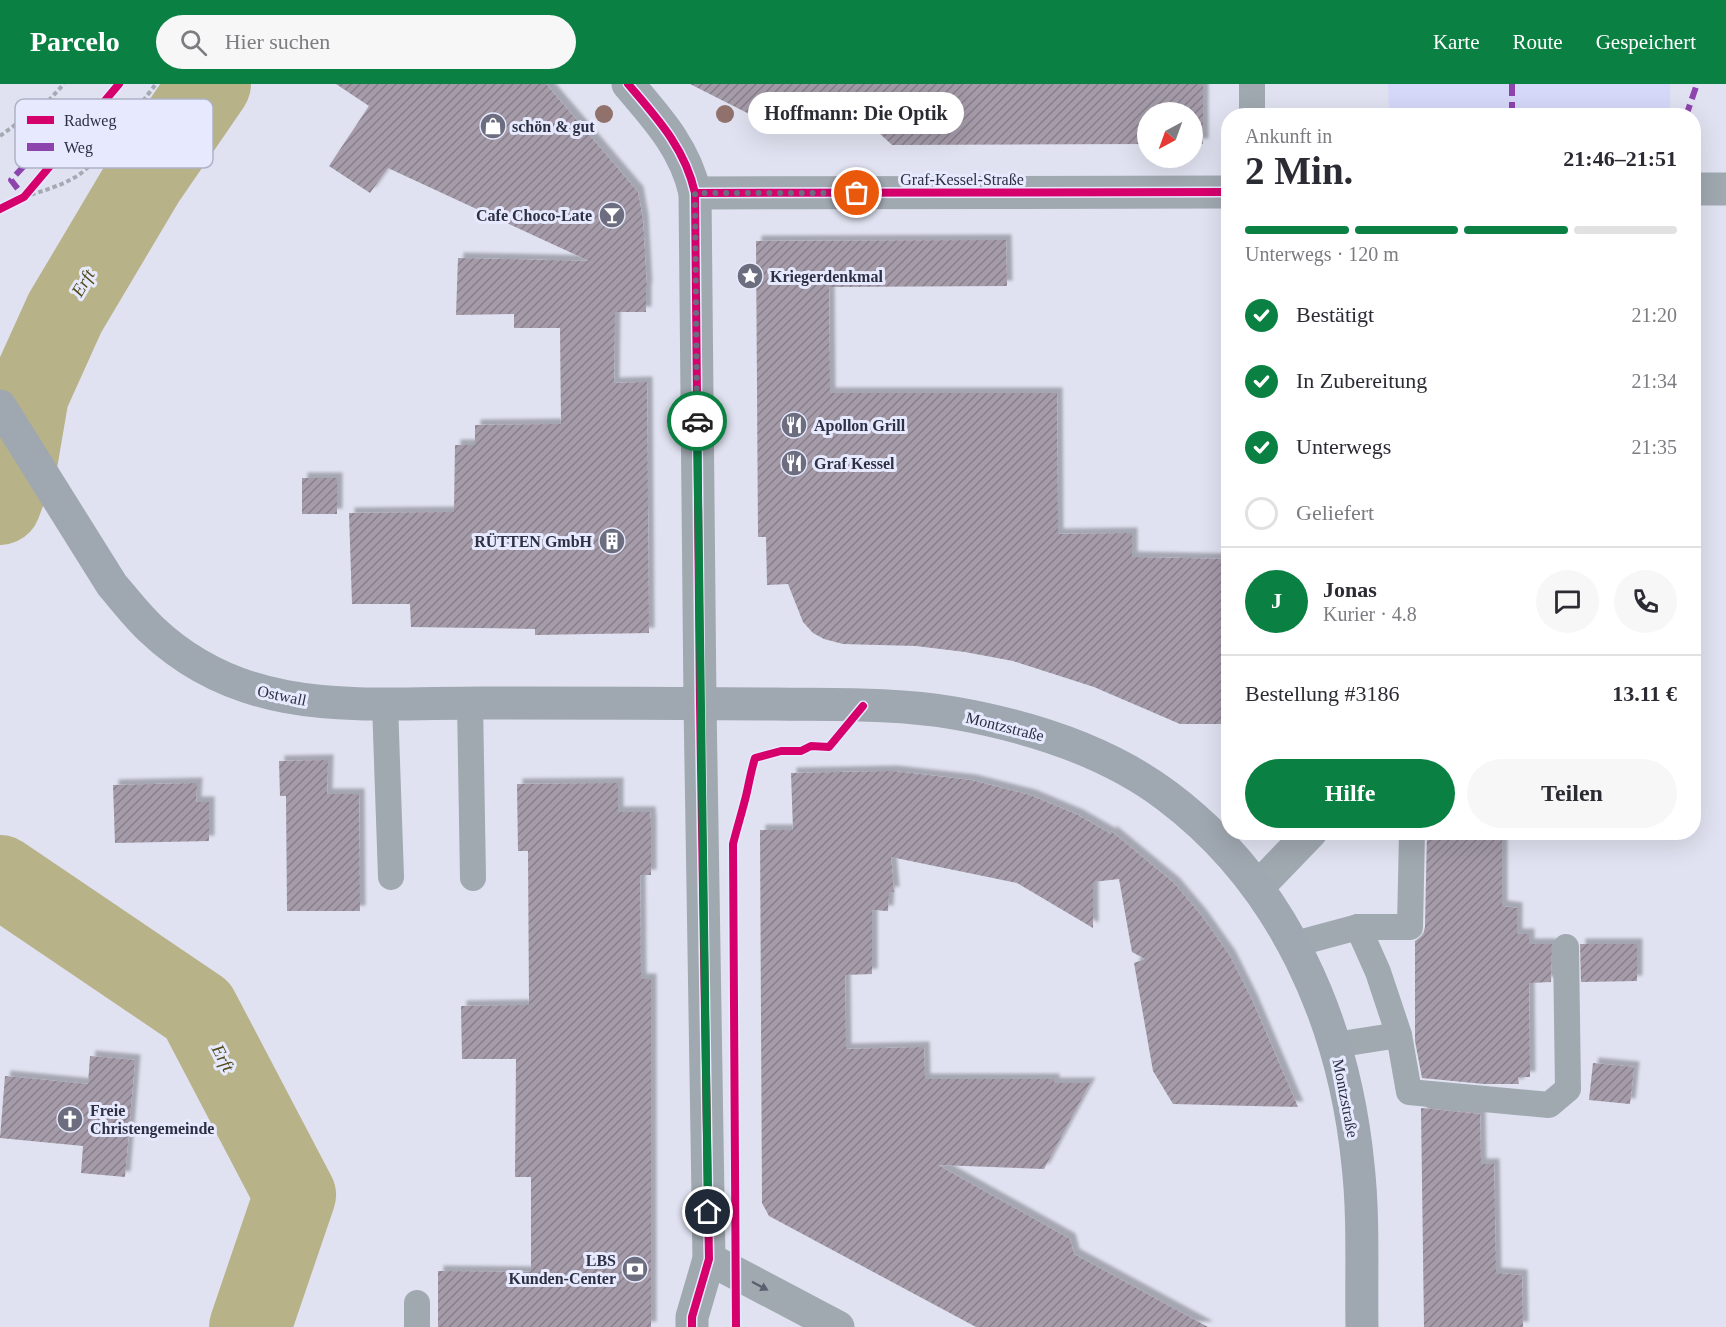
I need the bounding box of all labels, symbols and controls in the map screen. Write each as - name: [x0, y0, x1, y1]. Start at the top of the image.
- search box: [156, 15, 576, 69]
- text: Parcelo: [30, 26, 120, 57]
- icon: search: [177, 26, 210, 59]
- text: Hier suchen: [225, 29, 330, 54]
- text: Karte: [1433, 30, 1480, 54]
- text: Route: [1513, 30, 1563, 54]
- text: Gespeichert: [1596, 30, 1696, 54]
- callout: Hoffmann: Die Optik: [749, 91, 965, 133]
- legend: [15, 99, 213, 168]
- text: Hoffmann: Die Optik: [764, 102, 948, 124]
- north arrow: [1137, 102, 1203, 168]
- map controls: [1137, 102, 1203, 168]
- shop icon: schön & gut: [478, 111, 508, 141]
- text: Radweg: [64, 112, 116, 130]
- place label: schön & gut: [512, 118, 595, 136]
- text: Ankunft in: [1245, 125, 1332, 147]
- text: Weg: [64, 139, 93, 157]
- text: 21:46–21:51: [1563, 146, 1677, 171]
- text: 2 Min.: [1245, 149, 1353, 192]
- pin: [831, 167, 882, 218]
- street label: Graf-Kessel-Straße: [900, 171, 1024, 188]
- icon: bag: [840, 176, 873, 209]
- bar icon: Cafe Choco-Late: [597, 200, 627, 230]
- place label: Cafe Choco-Late: [476, 207, 592, 224]
- text: Unterwegs · 120 m: [1245, 243, 1399, 265]
- place icon: Kriegerdenkmal: [735, 261, 765, 291]
- water label: Erft: [67, 265, 99, 301]
- place label: Kriegerdenkmal: [770, 268, 883, 286]
- icon: check: [1245, 299, 1278, 332]
- text: Bestätigt: [1296, 302, 1374, 327]
- text: 21:20: [1631, 304, 1677, 326]
- icon: check: [1245, 365, 1278, 398]
- text: In Zubereitung: [1296, 368, 1427, 393]
- text: 21:34: [1631, 370, 1677, 392]
- courier: [667, 391, 727, 451]
- icon: car: [681, 405, 714, 438]
- restaurant icon: Apollon Grill: [779, 410, 809, 440]
- place label: Apollon Grill: [814, 417, 906, 435]
- icon: check: [1245, 431, 1278, 464]
- text: Unterwegs: [1296, 434, 1391, 459]
- text: 21:35: [1631, 436, 1677, 458]
- restaurant icon: Graf Kessel: [779, 448, 809, 478]
- place label: Graf Kessel: [814, 455, 895, 472]
- text: Geliefert: [1296, 500, 1374, 525]
- building icon: RÜTTEN GmbH: [597, 526, 627, 556]
- place label: RÜTTEN GmbH: [474, 533, 593, 550]
- button: chat: [1536, 570, 1599, 633]
- button: phone: [1614, 570, 1677, 633]
- text: Jonas: [1323, 577, 1377, 602]
- text: J: [1271, 588, 1282, 613]
- text: Kurier · 4.8: [1323, 603, 1417, 625]
- text: Bestellung #3186: [1245, 681, 1400, 706]
- text: 13.11 €: [1612, 681, 1677, 706]
- street label: Ostwall: [256, 682, 309, 709]
- street label: Montzstraße: [964, 709, 1046, 744]
- button: Hilfe: [1245, 759, 1455, 828]
- button: Teilen: [1467, 759, 1677, 828]
- water label: Erft: [207, 1040, 239, 1076]
- street label: Montzstraße: [1330, 1057, 1361, 1139]
- place label: Freie Christengemeinde: [90, 1102, 214, 1138]
- church icon: Freie Christengemeinde: [55, 1104, 85, 1134]
- pin: [682, 1186, 733, 1237]
- icon: home: [691, 1195, 724, 1228]
- place label: LBS Kunden-Center: [508, 1252, 616, 1287]
- bank icon: LBS Kunden-Center: [620, 1254, 650, 1284]
- one-way arrow: [752, 1281, 769, 1291]

